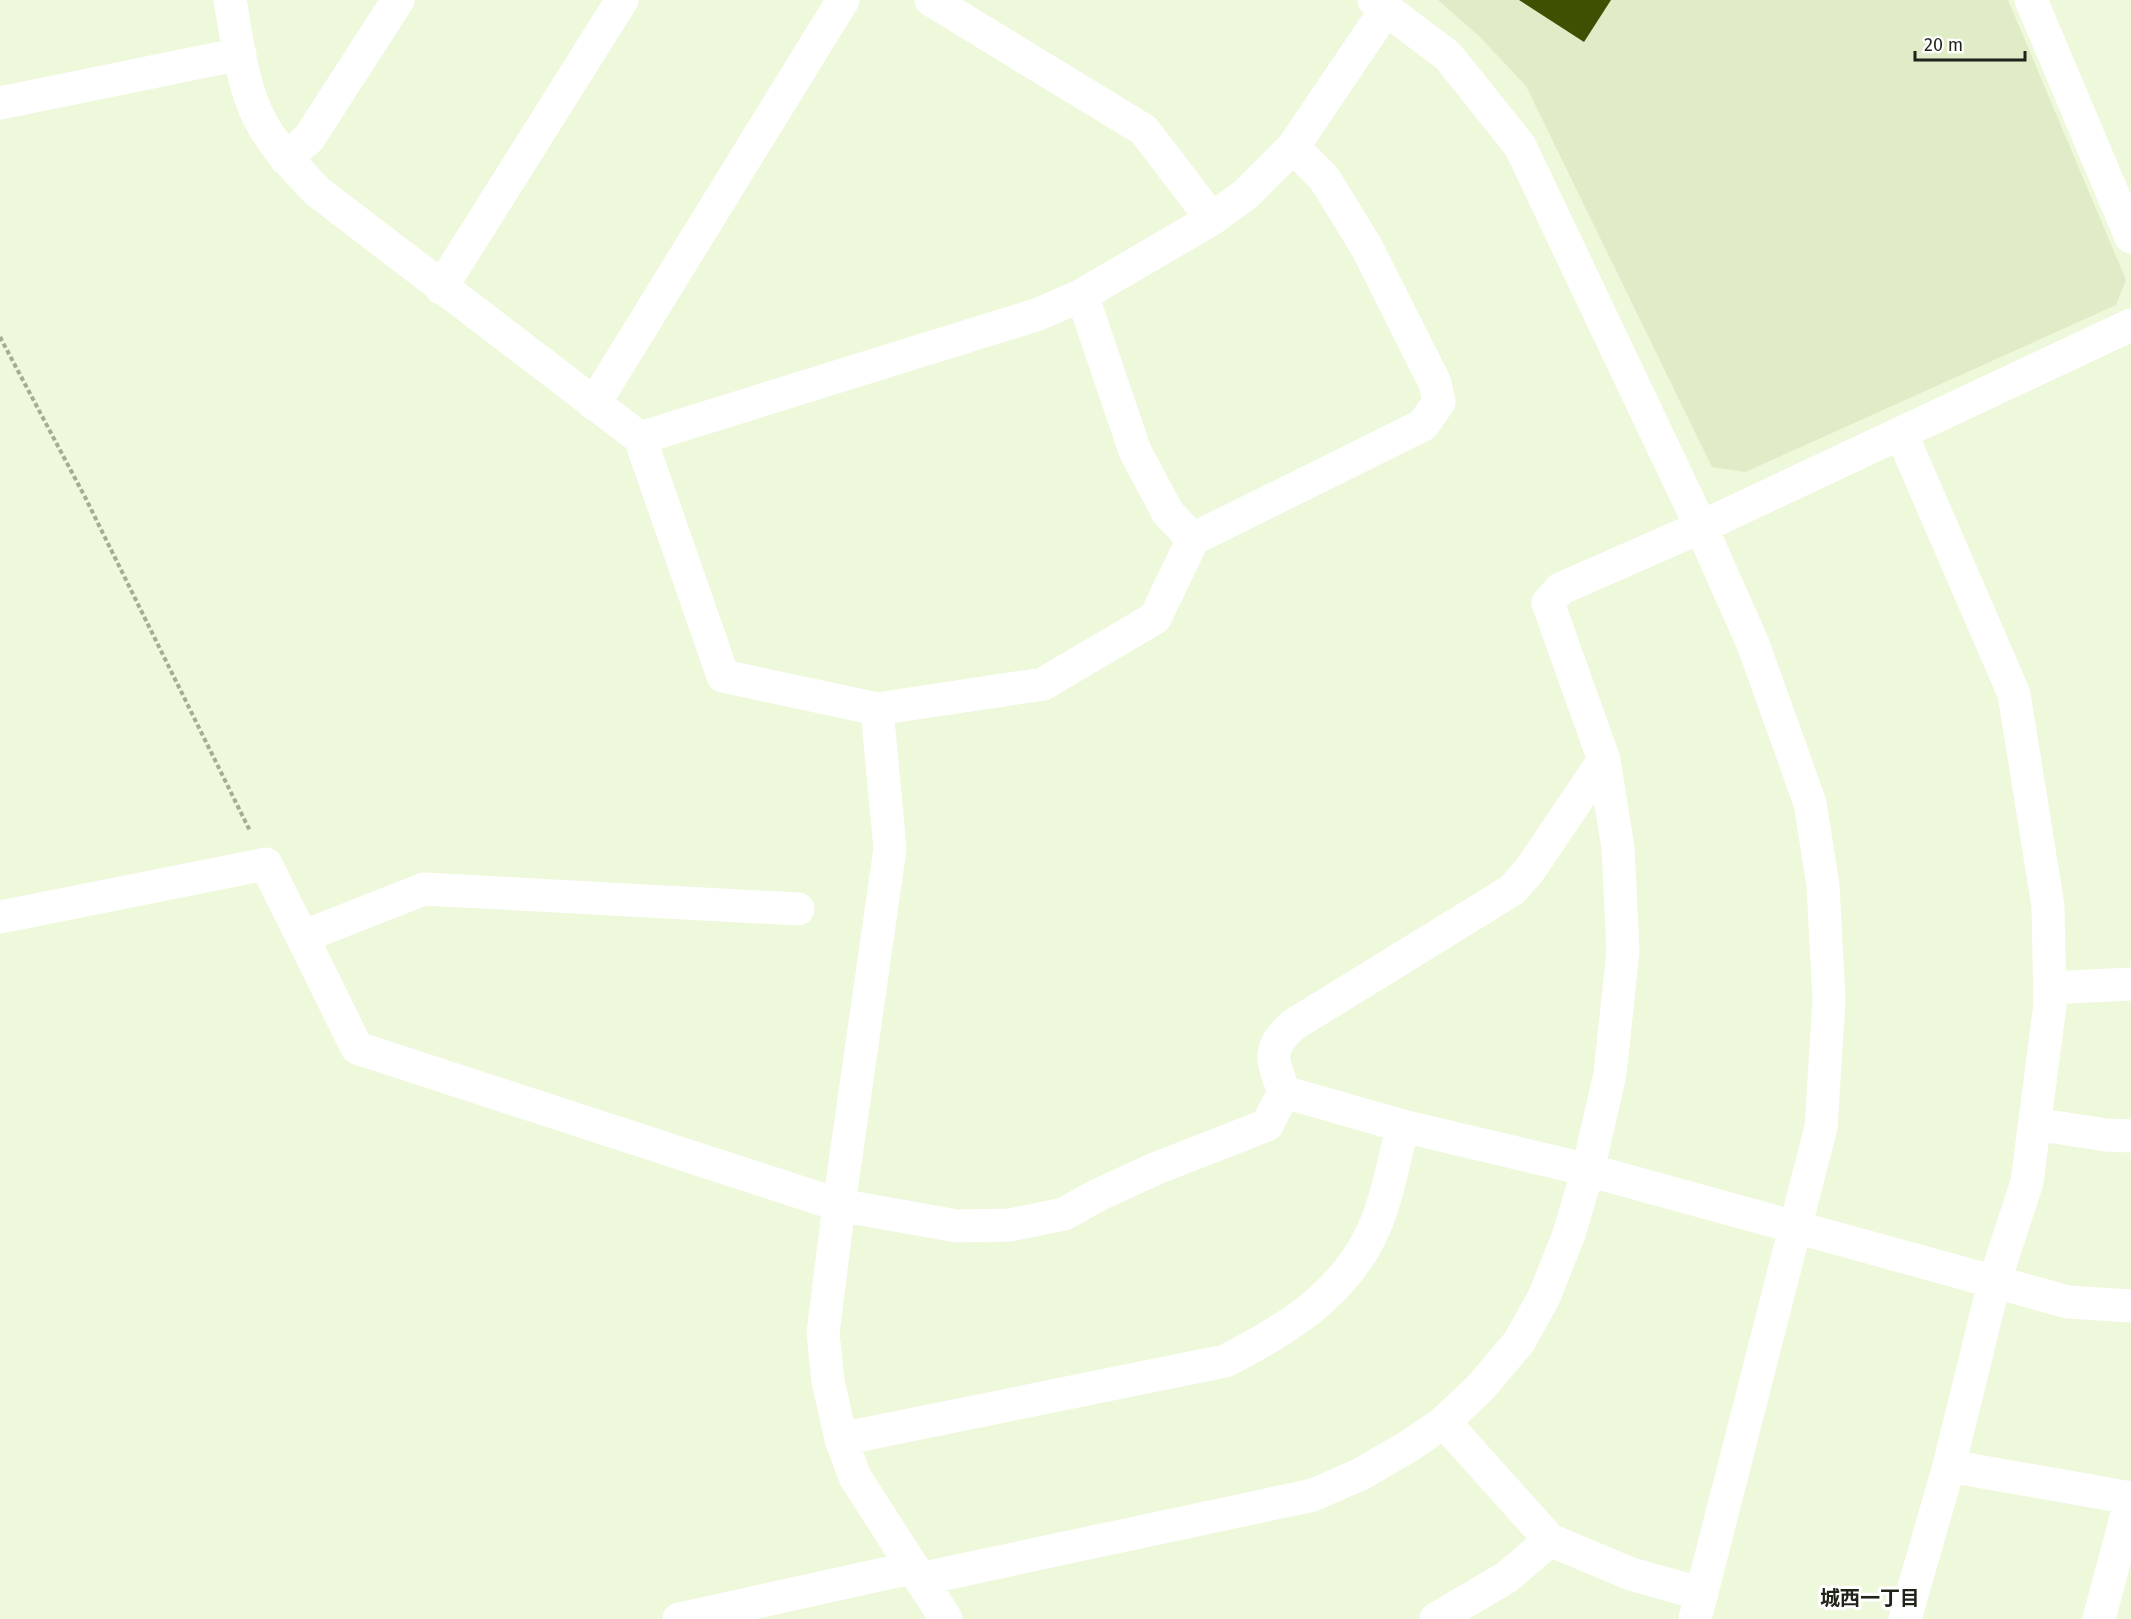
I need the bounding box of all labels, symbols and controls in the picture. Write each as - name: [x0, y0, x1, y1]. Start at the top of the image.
- scale bar: [1915, 24, 2024, 62]
- text: 20 m: [1924, 34, 1963, 56]
- district label: 城西一丁目: [1820, 1586, 1920, 1610]

